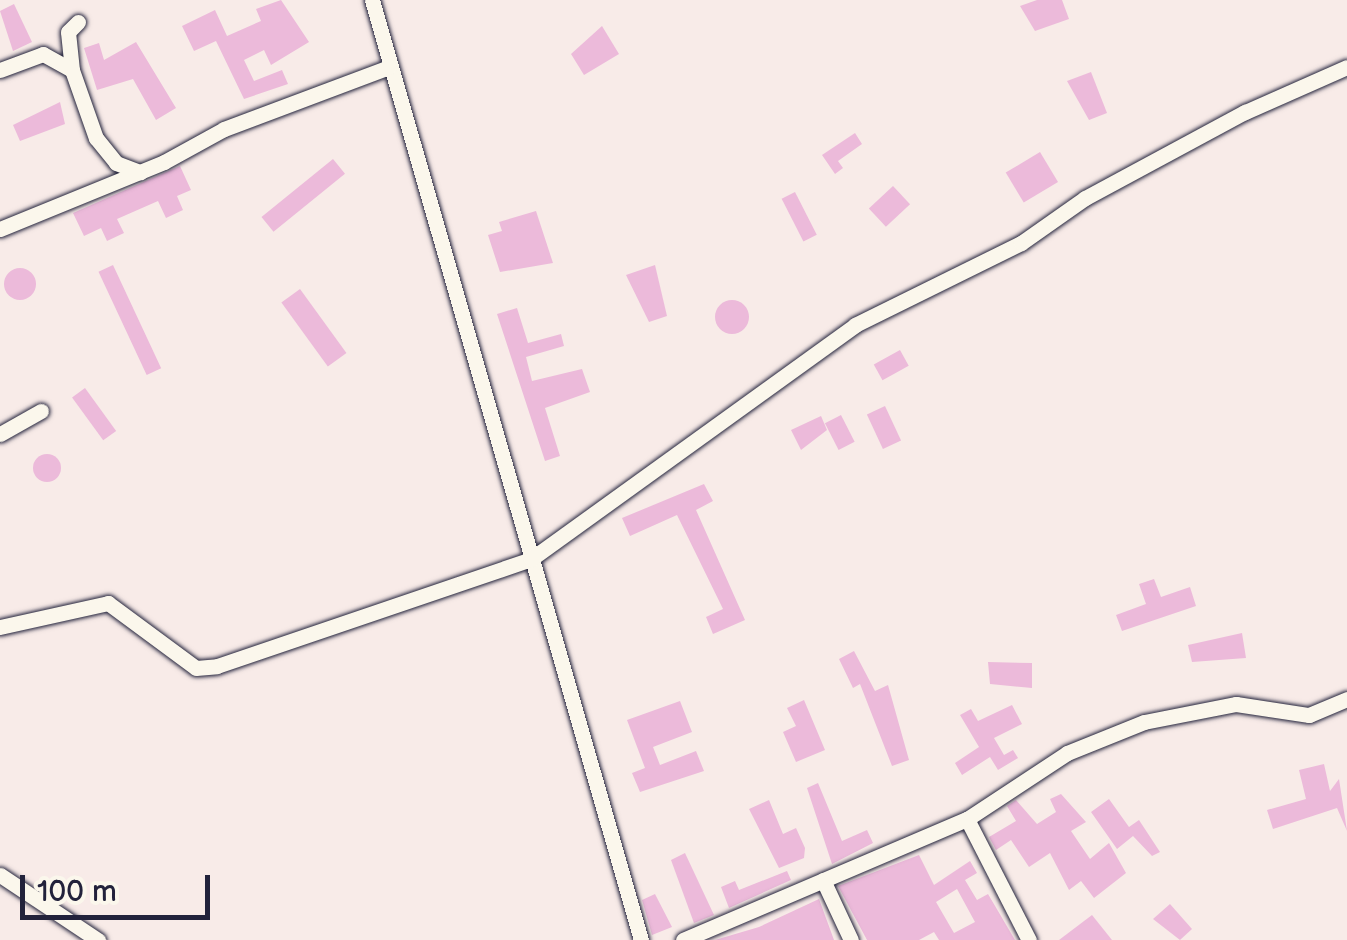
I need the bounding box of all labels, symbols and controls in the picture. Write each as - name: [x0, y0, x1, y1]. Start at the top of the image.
- scale bar: [25, 855, 215, 917]
- text: 100 m: [37, 874, 117, 910]

